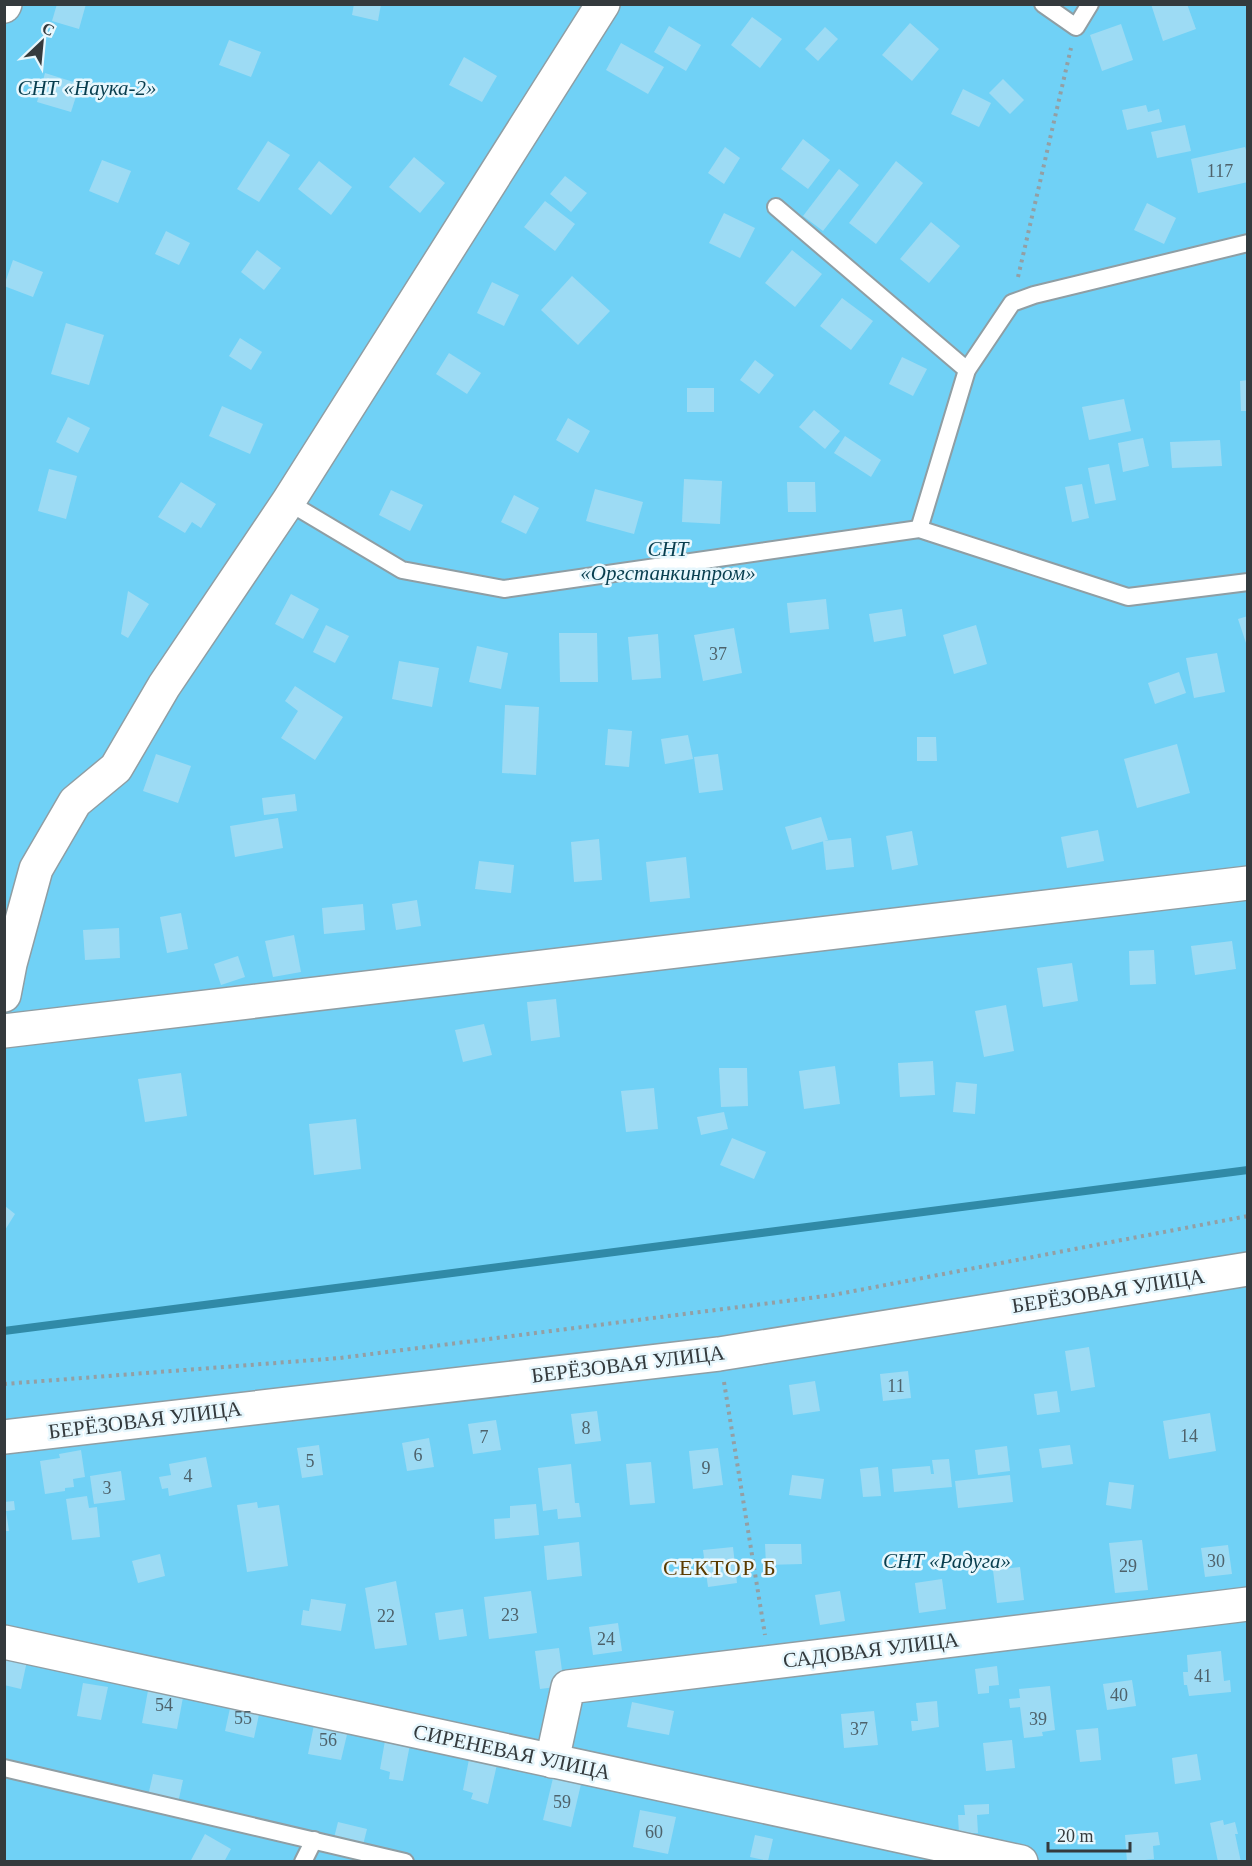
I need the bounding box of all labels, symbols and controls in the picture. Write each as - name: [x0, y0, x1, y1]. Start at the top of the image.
- north arrow: [12, 12, 72, 72]
- text: С: [39, 19, 57, 39]
- park label: СНТ «Наука-2»: [17, 76, 157, 100]
- house number: 117: [1207, 161, 1233, 181]
- park label: СНТ «Оргстанкинпром»: [580, 537, 756, 585]
- house number: 37: [709, 644, 727, 664]
- street label: БЕРЁЗОВАЯ УЛИЦА: [1010, 1264, 1207, 1318]
- street label: БЕРЁЗОВАЯ УЛИЦА: [530, 1340, 727, 1388]
- house number: 11: [887, 1376, 905, 1396]
- street label: БЕРЁЗОВАЯ УЛИЦА: [47, 1396, 244, 1444]
- house number: 8: [582, 1418, 591, 1438]
- house number: 14: [1180, 1426, 1198, 1446]
- house number: 7: [480, 1427, 489, 1447]
- house number: 6: [414, 1445, 423, 1465]
- house number: 5: [306, 1451, 315, 1471]
- house number: 9: [702, 1458, 711, 1478]
- house number: 4: [184, 1466, 193, 1486]
- house number: 3: [103, 1478, 112, 1498]
- park label: СНТ «Радуга»: [883, 1549, 1011, 1573]
- house number: 30: [1207, 1551, 1225, 1571]
- district label: СЕКТОР Б: [663, 1555, 777, 1580]
- house number: 29: [1119, 1556, 1137, 1576]
- house number: 23: [501, 1605, 519, 1625]
- house number: 22: [377, 1606, 395, 1626]
- street label: САДОВАЯ УЛИЦА: [782, 1627, 961, 1673]
- house number: 24: [597, 1629, 615, 1649]
- house number: 41: [1194, 1666, 1212, 1686]
- house number: 40: [1110, 1685, 1128, 1705]
- house number: 54: [155, 1695, 173, 1715]
- house number: 55: [234, 1708, 252, 1728]
- house number: 39: [1029, 1709, 1047, 1729]
- street label: СИРЕНЕВАЯ УЛИЦА: [411, 1719, 614, 1785]
- house number: 37: [850, 1719, 868, 1739]
- house number: 56: [319, 1730, 337, 1750]
- house number: 59: [553, 1792, 571, 1812]
- scale bar: [1048, 1815, 1130, 1853]
- house number: 60: [645, 1822, 663, 1842]
- text: 20 m: [1057, 1826, 1094, 1846]

